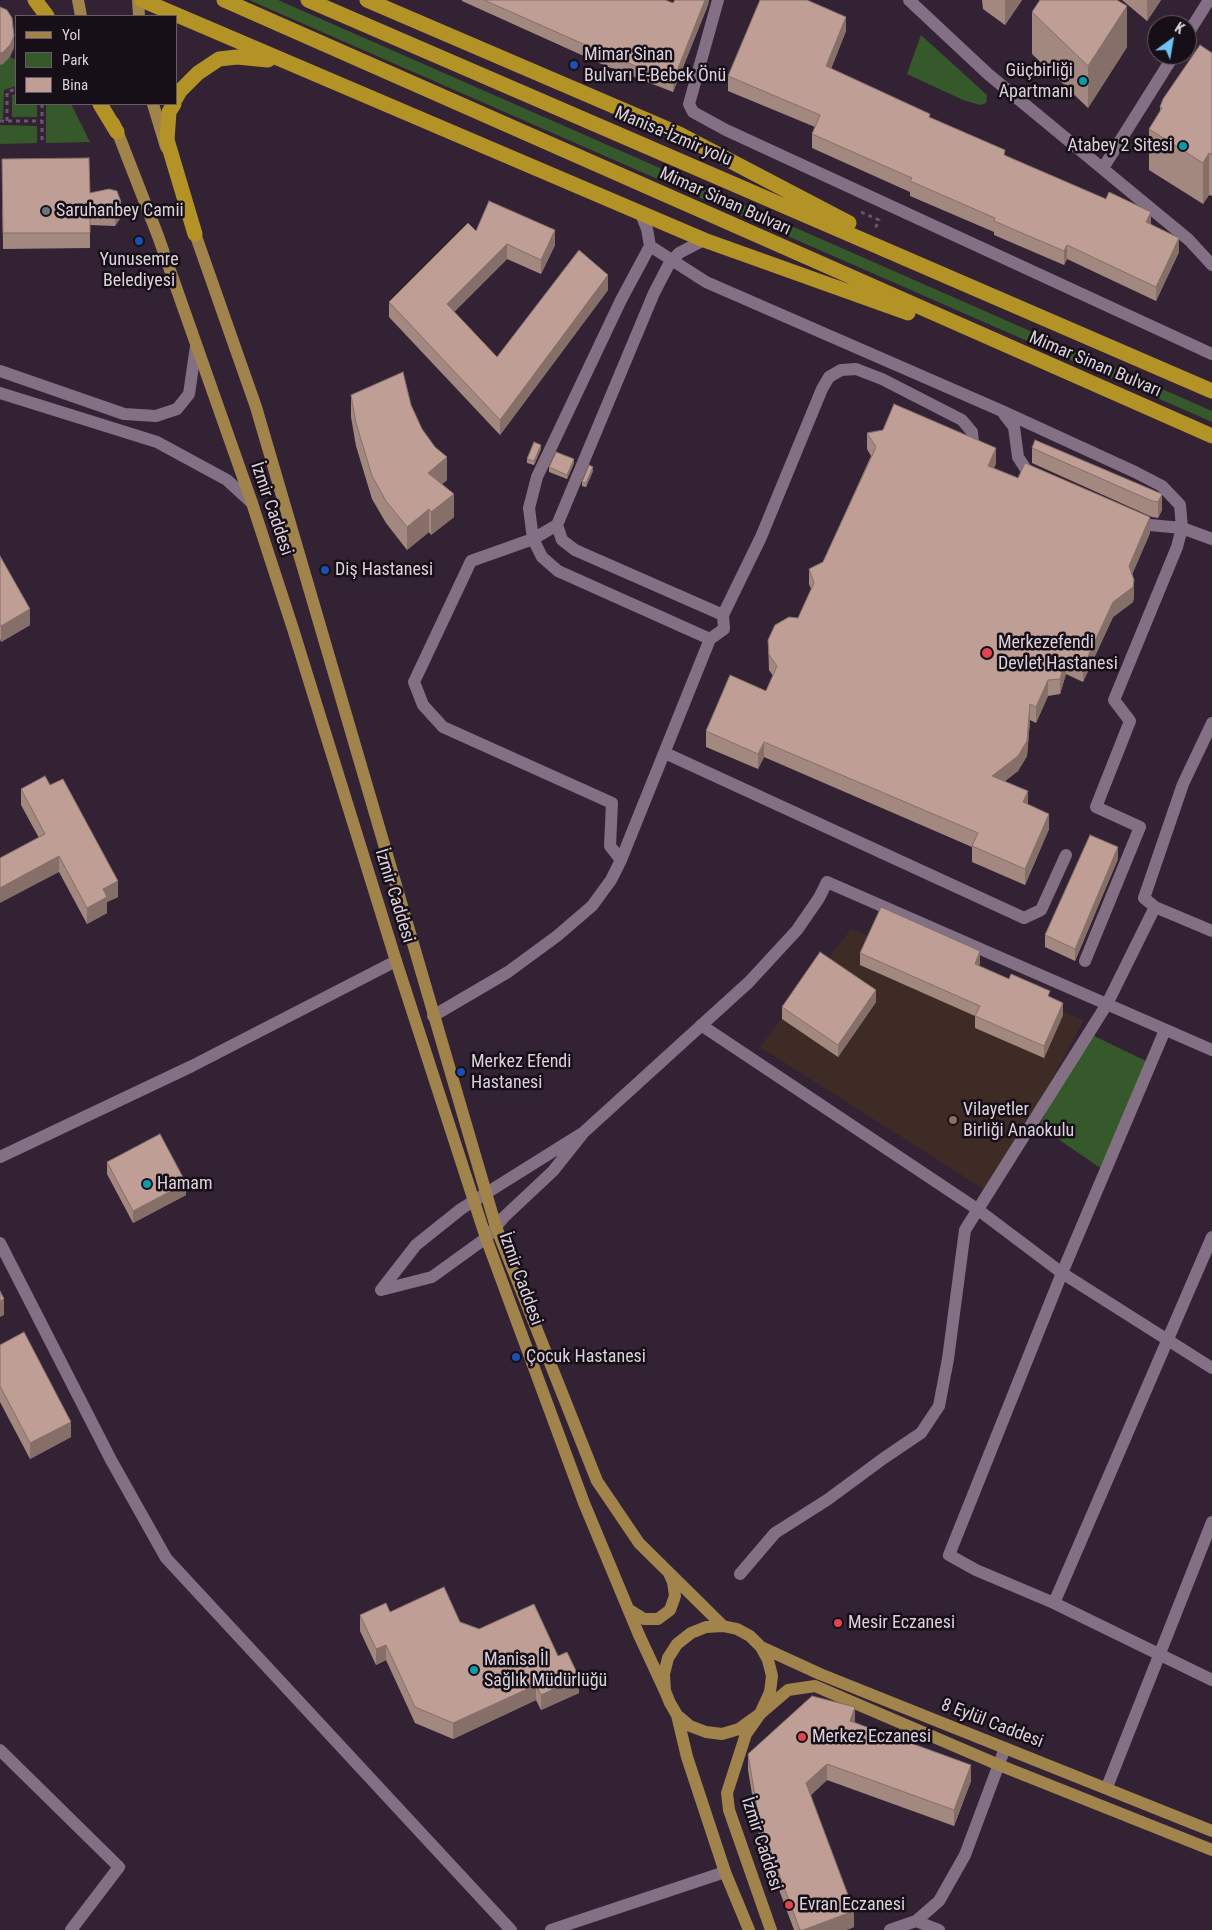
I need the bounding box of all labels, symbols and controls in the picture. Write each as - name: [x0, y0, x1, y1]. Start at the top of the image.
- legend: [15, 15, 178, 105]
- north arrow: [1147, 15, 1197, 65]
- text: K: [1172, 19, 1187, 37]
- text: Yol: [62, 26, 80, 44]
- place label: Mimar Sinan Bulvarı E-Bebek Önü: [584, 44, 726, 86]
- text: Park: [62, 51, 89, 69]
- marker: Mimar Sinan Bulvarı E-Bebek Önü: [568, 59, 580, 71]
- place label: Güçbirliği Apartmanı: [999, 60, 1073, 102]
- marker: Güçbirliği Apartmanı: [1077, 75, 1089, 87]
- text: Bina: [62, 76, 88, 94]
- street label: Manisa-İzmir yolu: [611, 103, 735, 171]
- place label: Atabey 2 Sitesi: [1067, 135, 1173, 157]
- marker: Atabey 2 Sitesi: [1177, 140, 1189, 152]
- street label: Mimar Sinan Bulvarı: [656, 163, 794, 241]
- place label: Saruhanbey Camii: [56, 200, 184, 222]
- marker: Saruhanbey Camii: [40, 205, 52, 217]
- marker: Yunusemre Belediyesi: [133, 235, 145, 247]
- place label: Yunusemre Belediyesi: [99, 249, 179, 292]
- street label: Mimar Sinan Bulvarı: [1026, 327, 1164, 403]
- street label: İzmir Caddesi: [245, 460, 297, 558]
- place label: Diş Hastanesi: [335, 559, 433, 581]
- marker: Diş Hastanesi: [319, 564, 331, 576]
- place label: Merkezefendi Devlet Hastanesi: [998, 632, 1118, 674]
- marker: Merkezefendi Devlet Hastanesi: [980, 646, 994, 660]
- street label: İzmir Caddesi: [369, 846, 419, 946]
- place label: Merkez Efendi Hastanesi: [471, 1051, 571, 1094]
- marker: Merkez Efendi Hastanesi: [455, 1066, 467, 1078]
- place label: Vilayetler Birliği Anaokulu: [963, 1099, 1074, 1142]
- marker: Vilayetler Birliği Anaokulu: [947, 1114, 959, 1126]
- place label: Hamam: [157, 1173, 213, 1195]
- marker: Hamam: [141, 1178, 153, 1190]
- street label: İzmir Caddesi: [493, 1230, 547, 1328]
- place label: Çocuk Hastanesi: [526, 1346, 646, 1368]
- marker: Çocuk Hastanesi: [510, 1351, 522, 1363]
- place label: Mesir Eczanesi: [848, 1612, 955, 1634]
- marker: Mesir Eczanesi: [832, 1617, 844, 1629]
- place label: Manisa İl Sağlık Müdürlüğü: [484, 1649, 607, 1692]
- marker: Manisa İl Sağlık Müdürlüğü: [468, 1664, 480, 1676]
- street label: 8 Eylül Caddesi: [938, 1695, 1046, 1753]
- place label: Merkez Eczanesi: [812, 1726, 931, 1748]
- marker: Merkez Eczanesi: [796, 1731, 808, 1743]
- street label: İzmir Caddesi: [736, 1794, 786, 1894]
- place label: Evran Eczanesi: [799, 1894, 905, 1916]
- marker: Evran Eczanesi: [783, 1899, 795, 1911]

